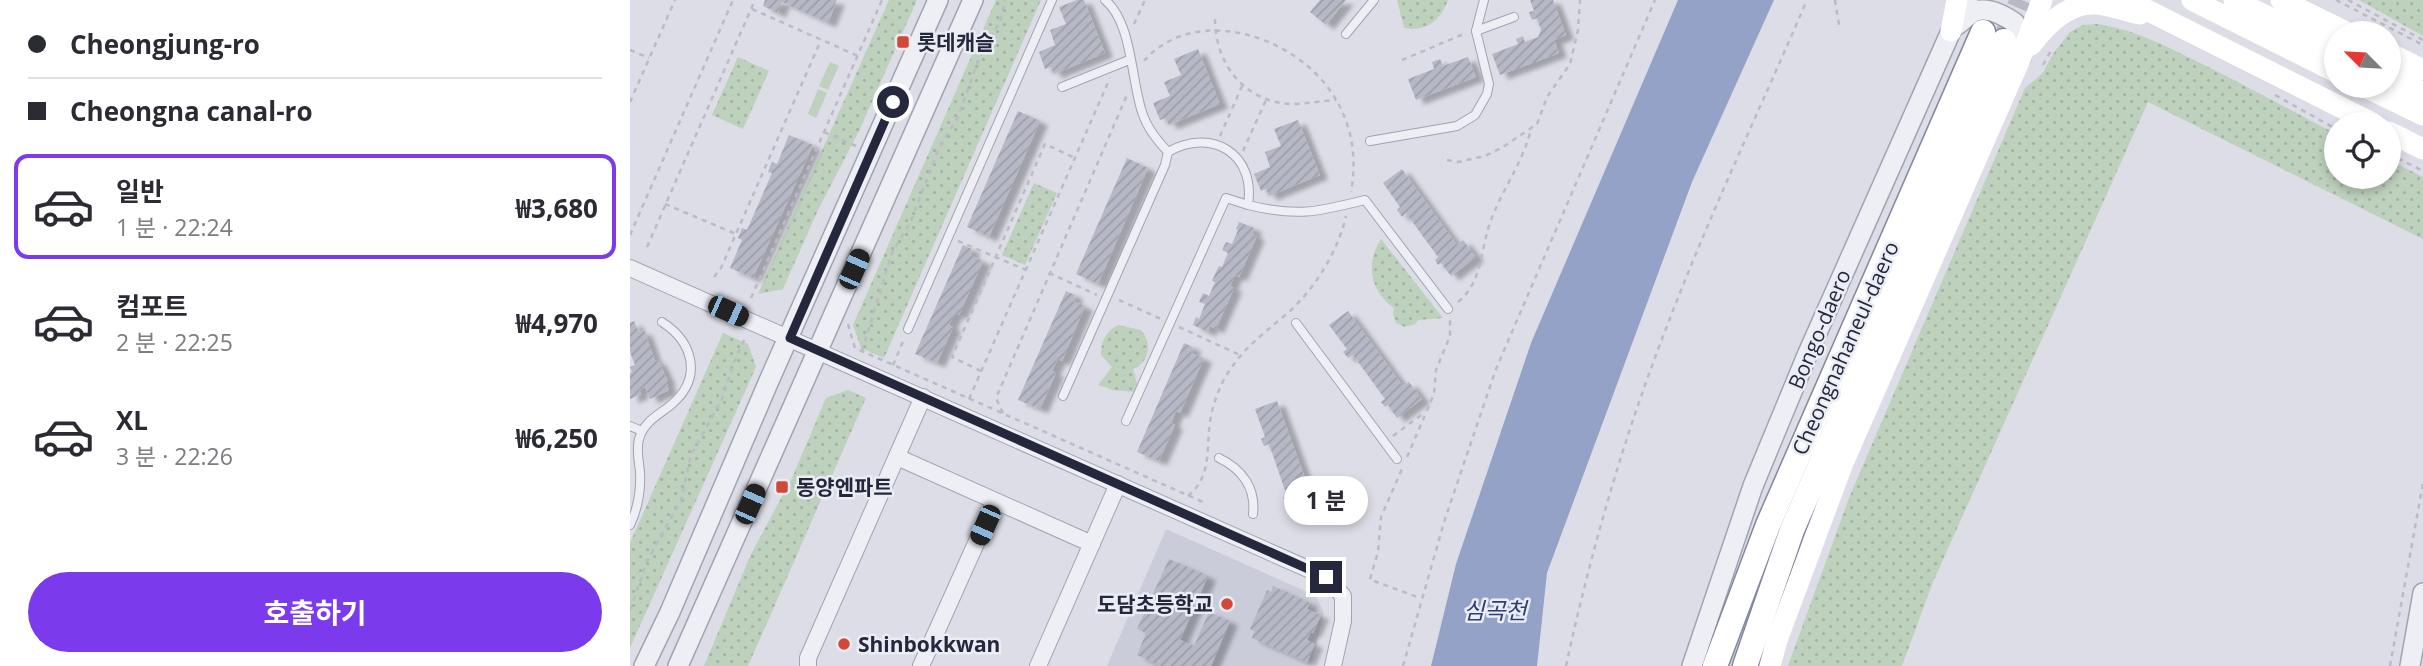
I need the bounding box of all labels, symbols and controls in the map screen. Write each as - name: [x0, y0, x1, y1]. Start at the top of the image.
- north arrow: [2324, 21, 2401, 98]
- map controls: [2324, 21, 2401, 189]
- text: Cheongjung-ro: [70, 26, 260, 62]
- place label: 롯데캐슬: [917, 28, 994, 56]
- marker: 롯데캐슬: [895, 34, 911, 50]
- route start: [877, 86, 909, 118]
- text: Cheongna canal-ro: [70, 93, 313, 129]
- button: locate: [2324, 112, 2401, 189]
- text: 일반: [116, 173, 164, 209]
- icon: car: [32, 175, 95, 238]
- text: ₩3,680: [516, 190, 598, 226]
- text: 1 분 · 22:24: [116, 211, 233, 243]
- street label: Cheongnahaneul-daero: [1785, 237, 1905, 459]
- car: [836, 246, 873, 292]
- street label: Bongo-daero: [1781, 265, 1857, 393]
- text: 컴포트: [116, 288, 188, 324]
- icon: car: [32, 290, 95, 353]
- car: [705, 293, 752, 329]
- text: ₩4,970: [516, 305, 598, 341]
- text: 2 분 · 22:25: [116, 326, 233, 358]
- text: XL: [116, 402, 148, 438]
- icon: car: [32, 405, 95, 468]
- text: ₩6,250: [516, 420, 598, 456]
- text: 3 분 · 22:26: [116, 440, 233, 472]
- place label: 동양엔파트: [796, 473, 893, 501]
- callout: 1 분: [1284, 476, 1368, 524]
- marker: 동양엔파트: [774, 479, 790, 495]
- car: [732, 481, 769, 527]
- text: 1 분: [1306, 484, 1346, 516]
- car: [967, 502, 1004, 548]
- route end: [1310, 561, 1342, 593]
- button: 호출하기: [28, 572, 602, 652]
- place label: 도담초등학교: [1097, 590, 1213, 618]
- water label: 심곡천: [1463, 594, 1530, 626]
- marker: 도담초등학교: [1219, 596, 1235, 612]
- place label: Shinbokkwan: [858, 630, 1000, 658]
- marker: Shinbokkwan: [836, 636, 852, 652]

